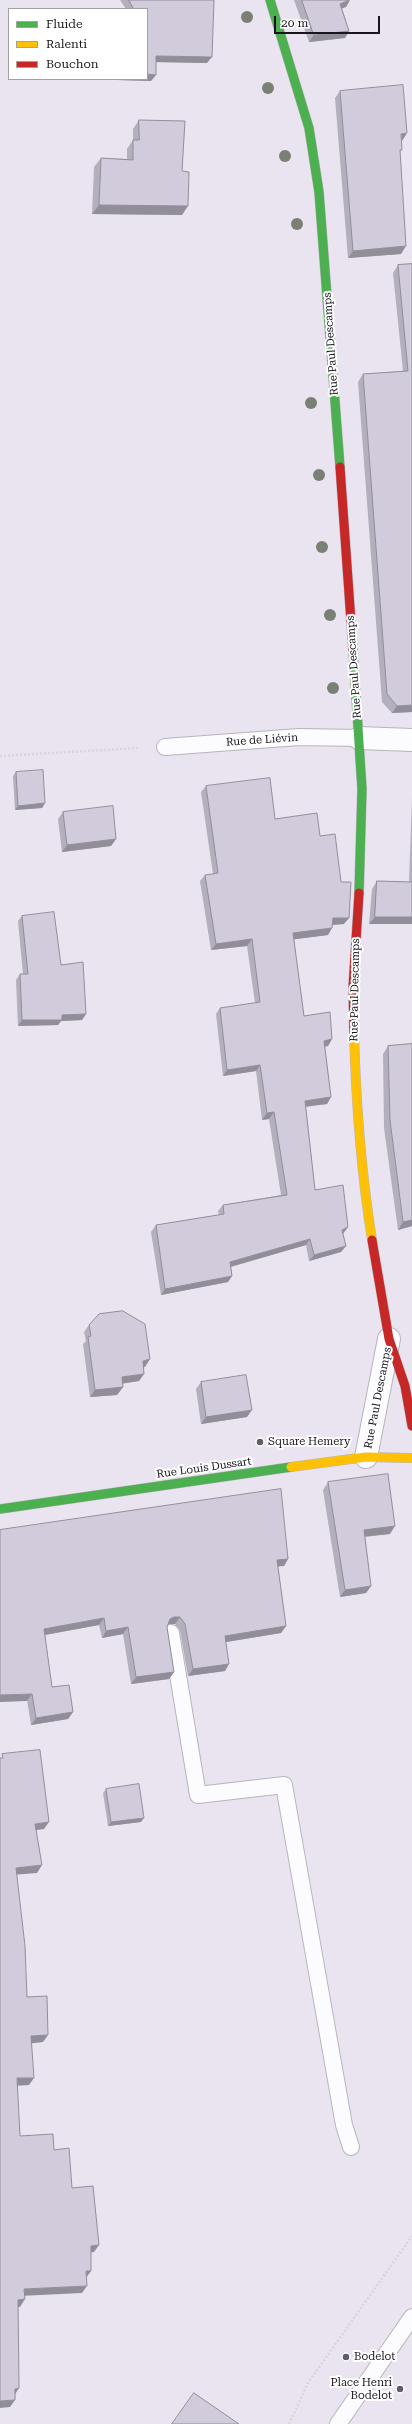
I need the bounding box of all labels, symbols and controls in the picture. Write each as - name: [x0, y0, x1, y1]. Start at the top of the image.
- legend: [8, 8, 148, 80]
- scale bar: [276, 8, 382, 34]
- text: 20 m: [281, 16, 308, 30]
- text: Fluide: [46, 17, 83, 31]
- text: Ralenti: [46, 37, 87, 51]
- text: Bouchon: [46, 57, 99, 71]
- street label: Rue Paul Descamps: [321, 292, 341, 396]
- street label: Rue Paul Descamps: [344, 615, 364, 719]
- street label: Rue de Liévin: [226, 731, 298, 749]
- street label: Rue Paul Descamps: [348, 938, 362, 1042]
- street label: Rue Paul Descamps: [362, 1346, 394, 1450]
- place label: Square Hemery: [268, 1435, 350, 1449]
- marker: Square Hemery: [255, 1437, 265, 1447]
- street label: Rue Louis Dussart: [156, 1455, 252, 1481]
- place label: Bodelot: [354, 2350, 395, 2364]
- marker: Bodelot: [341, 2352, 351, 2362]
- place label: Place Henri Bodelot: [331, 2376, 392, 2402]
- marker: Place Henri Bodelot: [395, 2384, 405, 2394]

